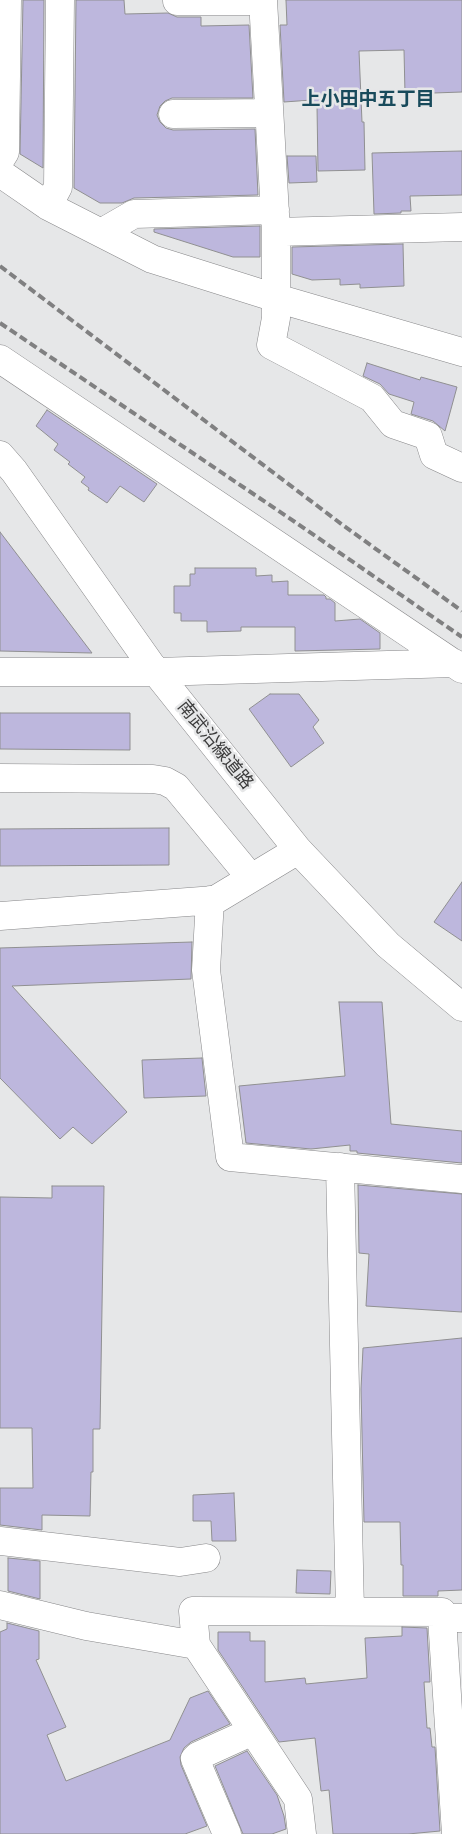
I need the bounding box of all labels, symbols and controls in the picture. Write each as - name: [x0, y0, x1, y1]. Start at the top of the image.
- district label: 上小田中五丁目: [302, 89, 434, 111]
- street label: 南武沿線道路: [173, 696, 257, 794]

